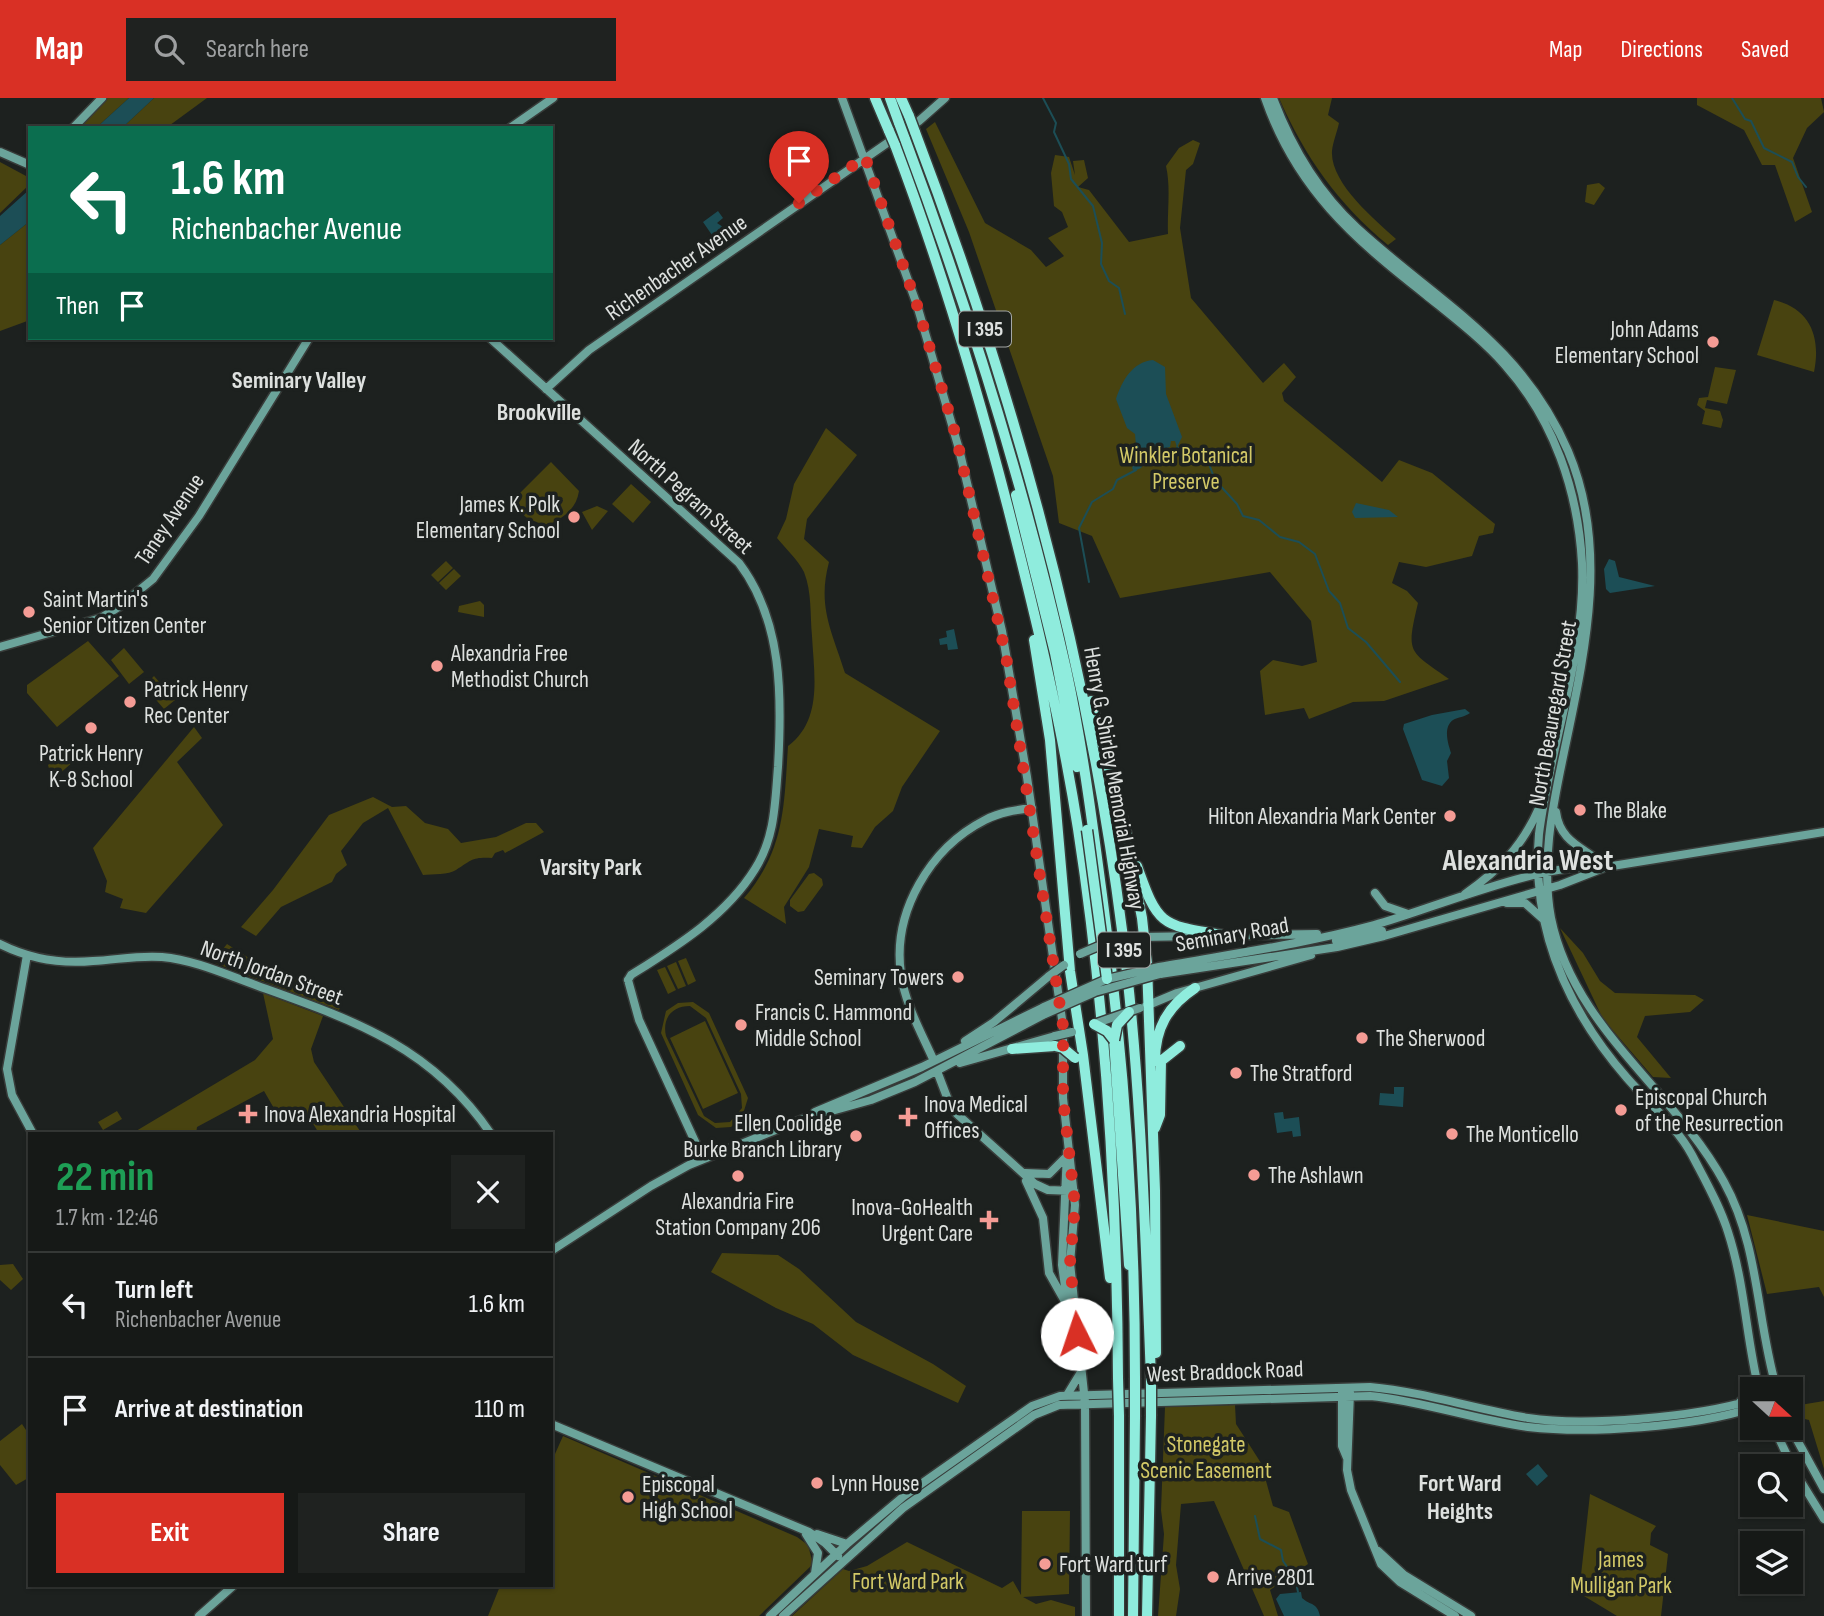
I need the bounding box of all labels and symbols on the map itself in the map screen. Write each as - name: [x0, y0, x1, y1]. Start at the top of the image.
- pin: [769, 131, 829, 203]
- street label: Richenbacher Avenue: [600, 209, 753, 327]
- road number: I 395: [959, 312, 1011, 346]
- place label: John Adams Elementary School: [1555, 316, 1699, 370]
- marker: John Adams Elementary School: [1705, 334, 1721, 350]
- district label: Seminary Valley: [232, 366, 366, 395]
- district label: Brookville: [497, 398, 581, 427]
- street label: North Pegram Street: [622, 433, 759, 560]
- park label: Winkler Botanical Preserve: [1119, 442, 1253, 496]
- street label: Taney Avenue: [129, 468, 211, 571]
- place label: James K. Polk Elementary School: [416, 491, 560, 545]
- marker: James K. Polk Elementary School: [566, 509, 582, 525]
- place label: Saint Martin's Senior Citizen Center: [43, 586, 207, 640]
- marker: Saint Martin's Senior Citizen Center: [21, 604, 37, 620]
- street label: North Beauregard Street: [1523, 618, 1583, 808]
- place label: Alexandria Free Methodist Church: [450, 640, 589, 694]
- street label: Henry G. Shirley Memorial Highway: [1077, 645, 1151, 912]
- marker: Alexandria Free Methodist Church: [429, 658, 445, 674]
- place label: Patrick Henry Rec Center: [144, 676, 248, 730]
- marker: Patrick Henry Rec Center: [122, 694, 138, 710]
- marker: Patrick Henry K-8 School: [83, 720, 99, 736]
- place label: Patrick Henry K-8 School: [39, 740, 143, 794]
- place label: The Blake: [1594, 797, 1667, 825]
- marker: The Blake: [1572, 802, 1588, 818]
- place label: Hilton Alexandria Mark Center: [1208, 803, 1436, 831]
- marker: Hilton Alexandria Mark Center: [1442, 808, 1458, 824]
- district label: Alexandria West: [1442, 843, 1613, 879]
- district label: Varsity Park: [540, 853, 642, 882]
- street label: Seminary Road: [1173, 911, 1291, 959]
- road number: I 395: [1098, 932, 1150, 968]
- street label: North Jordan Street: [197, 934, 347, 1012]
- place label: Seminary Towers: [814, 964, 944, 992]
- marker: Seminary Towers: [950, 969, 966, 985]
- place label: Francis C. Hammond Middle School: [755, 999, 912, 1053]
- marker: Francis C. Hammond Middle School: [733, 1017, 749, 1033]
- place label: The Sherwood: [1376, 1025, 1485, 1053]
- marker: The Sherwood: [1354, 1030, 1370, 1046]
- place label: The Stratford: [1250, 1060, 1352, 1088]
- marker: The Stratford: [1228, 1065, 1244, 1081]
- place label: Episcopal Church of the Resurrection: [1635, 1084, 1784, 1138]
- place label: Inova Medical Offices: [924, 1091, 1028, 1145]
- place label: Inova Alexandria Hospital: [264, 1101, 456, 1129]
- marker: Episcopal Church of the Resurrection: [1613, 1102, 1629, 1118]
- marker: Inova Alexandria Hospital: [238, 1104, 258, 1124]
- marker: Inova Medical Offices: [898, 1107, 918, 1127]
- place label: Ellen Coolidge Burke Branch Library: [683, 1110, 842, 1164]
- place label: The Monticello: [1466, 1121, 1579, 1149]
- marker: The Monticello: [1444, 1126, 1460, 1142]
- marker: Ellen Coolidge Burke Branch Library: [848, 1128, 864, 1144]
- place label: The Ashlawn: [1268, 1162, 1364, 1190]
- marker: The Ashlawn: [1246, 1167, 1262, 1183]
- marker: Alexandria Fire Station Company 206: [730, 1168, 746, 1184]
- place label: Alexandria Fire Station Company 206: [655, 1188, 821, 1242]
- place label: Inova-GoHealth Urgent Care: [851, 1194, 973, 1248]
- marker: Inova-GoHealth Urgent Care: [979, 1210, 999, 1230]
- position arrow: [1040, 1297, 1114, 1371]
- street label: West Braddock Road: [1146, 1355, 1304, 1389]
- north arrow: [1740, 1377, 1802, 1440]
- park label: Stonegate Scenic Easement: [1140, 1431, 1272, 1485]
- district label: Fort Ward Heights: [1419, 1469, 1501, 1526]
- place label: Lynn House: [831, 1470, 920, 1498]
- place label: Episcopal High School: [642, 1471, 733, 1525]
- marker: Lynn House: [809, 1475, 825, 1491]
- marker: Episcopal High School: [620, 1489, 636, 1505]
- park label: James Mulligan Park: [1570, 1546, 1672, 1600]
- place label: Fort Ward turf: [1059, 1551, 1168, 1579]
- marker: Fort Ward turf: [1037, 1556, 1053, 1572]
- place label: Arrive 2801: [1226, 1564, 1314, 1592]
- park label: Fort Ward Park: [852, 1568, 964, 1596]
- marker: Arrive 2801: [1205, 1569, 1221, 1585]

